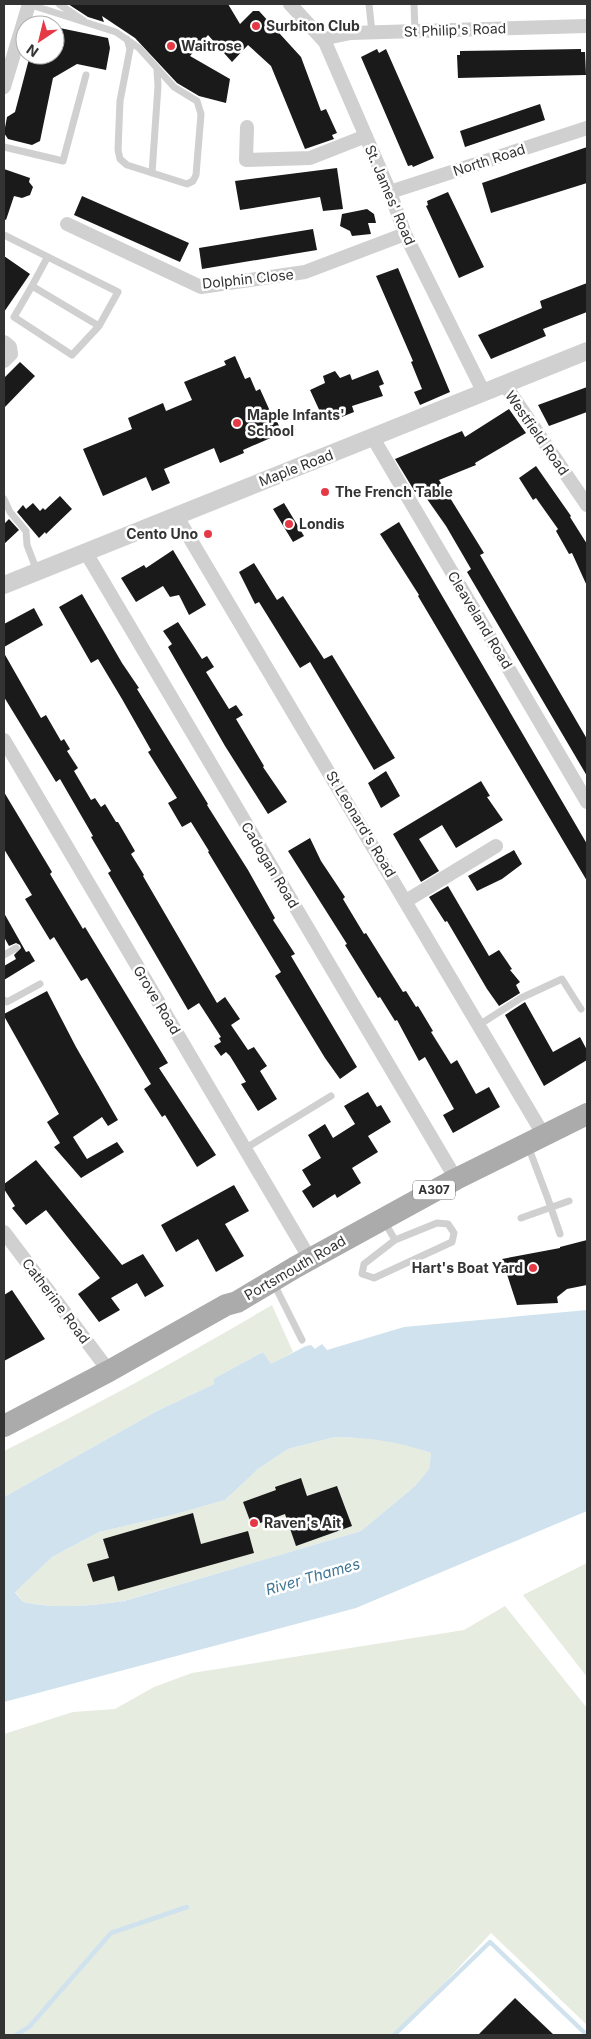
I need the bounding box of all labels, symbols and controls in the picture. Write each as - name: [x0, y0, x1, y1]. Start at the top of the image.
- north arrow: [15, 15, 65, 65]
- place label: Surbiton Club: [266, 17, 360, 34]
- street label: St Philip's Road: [403, 19, 507, 40]
- marker: Surbiton Club: [250, 20, 262, 32]
- place label: Waitrose: [181, 37, 242, 54]
- marker: Waitrose: [165, 40, 177, 52]
- text: N: [23, 41, 42, 61]
- street label: North Road: [451, 140, 527, 179]
- street label: St. James' Road: [362, 142, 419, 247]
- street label: Dolphin Close: [201, 265, 295, 292]
- street label: Westfield Road: [502, 387, 573, 478]
- place label: Maple Infants' School: [247, 406, 345, 439]
- marker: Maple Infants' School: [231, 417, 243, 429]
- street label: Maple Road: [256, 446, 335, 490]
- place label: The French Table: [335, 483, 453, 500]
- marker: The French Table: [319, 486, 331, 498]
- place label: Londis: [299, 515, 345, 532]
- marker: Londis: [283, 518, 295, 530]
- place label: Cento Uno: [126, 525, 198, 542]
- marker: Cento Uno: [202, 528, 214, 540]
- street label: Cleaveland Road: [445, 568, 516, 672]
- street label: St Leonard's Road: [323, 767, 400, 880]
- street label: Cadogan Road: [238, 819, 303, 911]
- street label: Grove Road: [130, 962, 185, 1037]
- road number: A307: [413, 1180, 455, 1200]
- street label: Portsmouth Road: [241, 1232, 348, 1303]
- street label: Catherine Road: [19, 1255, 94, 1347]
- place label: Hart's Boat Yard: [412, 1259, 523, 1276]
- marker: Hart's Boat Yard: [527, 1262, 539, 1274]
- place label: Raven's Ait: [264, 1514, 341, 1531]
- marker: Raven's Ait: [248, 1517, 260, 1529]
- water label: River Thames: [263, 1554, 362, 1599]

